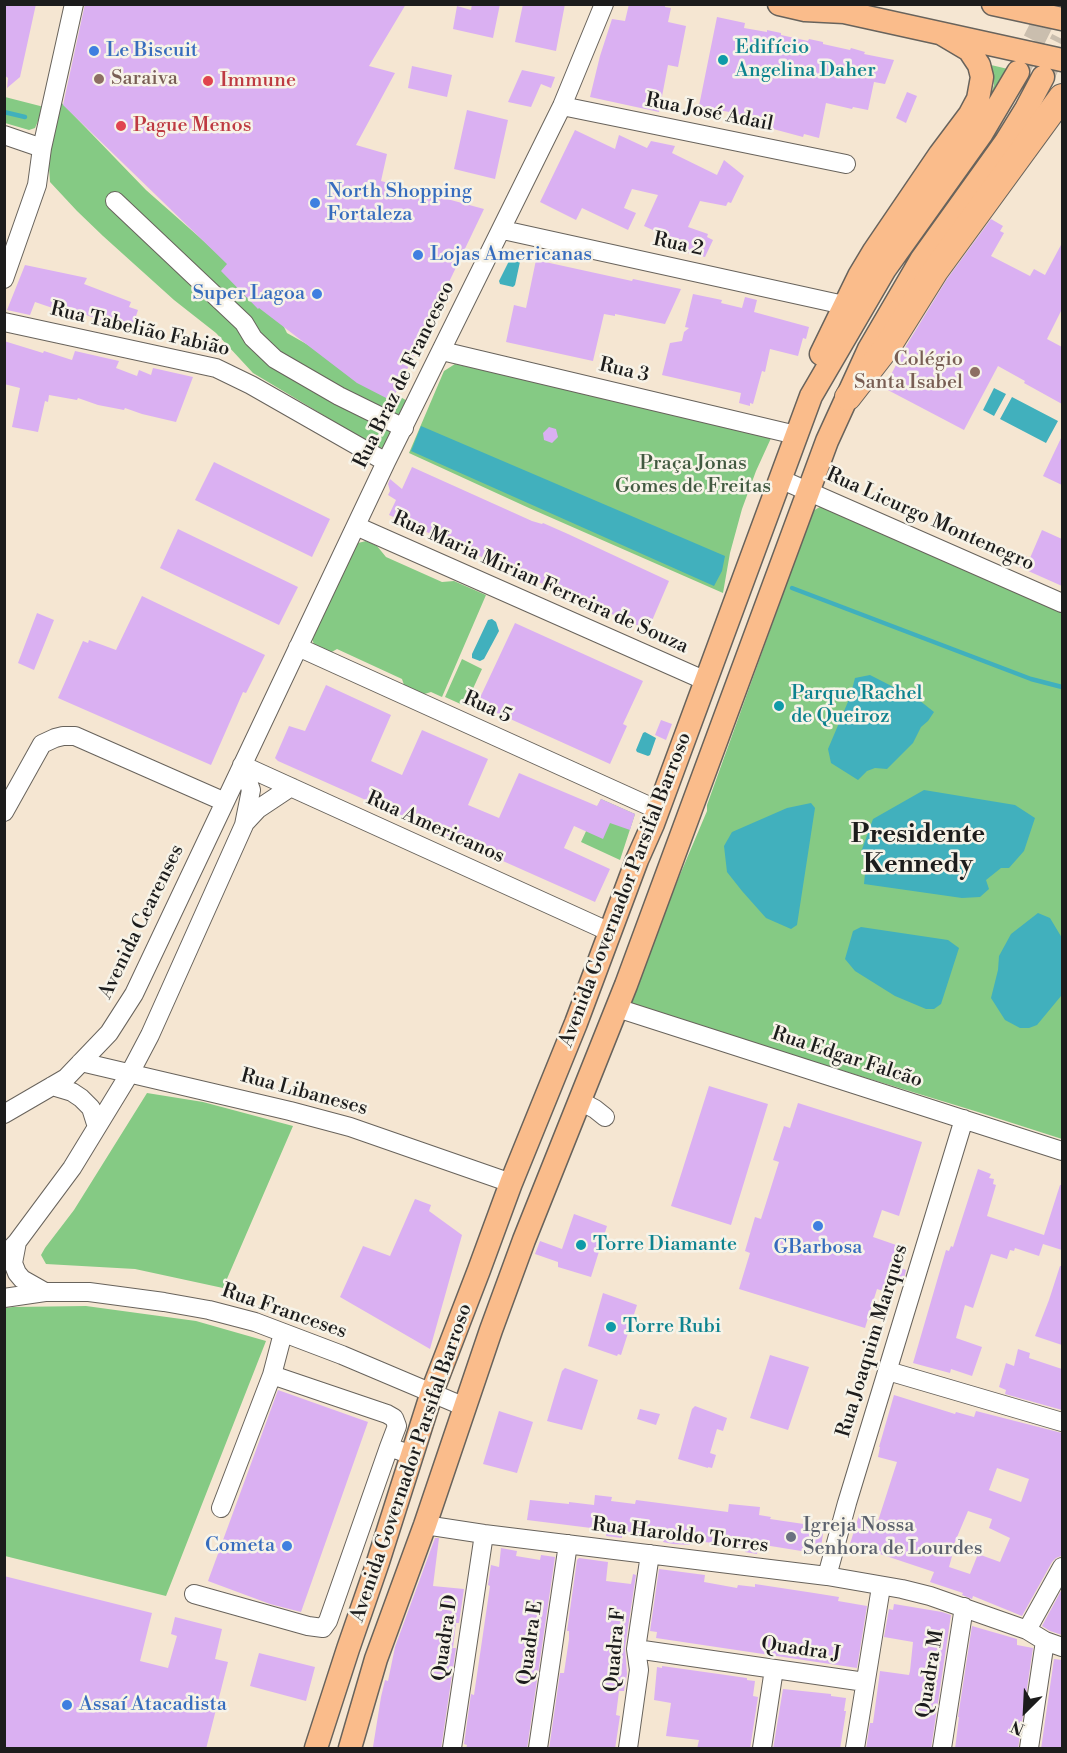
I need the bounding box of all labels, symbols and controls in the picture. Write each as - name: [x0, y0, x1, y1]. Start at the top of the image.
- place label: Edifício Angelina Daher: [735, 36, 876, 83]
- place label: Le Biscuit: [106, 39, 198, 63]
- marker: Le Biscuit: [87, 44, 101, 58]
- marker: Edifício Angelina Daher: [716, 53, 730, 67]
- place label: Saraiva: [111, 67, 178, 91]
- place label: Immune: [220, 69, 296, 93]
- marker: Saraiva: [92, 72, 106, 86]
- marker: Immune: [201, 74, 215, 88]
- street label: Rua José Adail: [643, 89, 775, 137]
- place label: Pague Menos: [133, 114, 251, 138]
- marker: Pague Menos: [114, 119, 128, 133]
- place label: North Shopping Fortaleza: [327, 180, 472, 227]
- marker: North Shopping Fortaleza: [308, 196, 322, 210]
- street label: Rua 2: [651, 228, 705, 262]
- place label: Lojas Americanas: [430, 243, 592, 267]
- marker: Lojas Americanas: [411, 248, 425, 262]
- street label: Rua Braz de Francesco: [349, 277, 461, 473]
- place label: Super Lagoa: [193, 282, 305, 306]
- marker: Super Lagoa: [310, 287, 324, 301]
- street label: Rua Tabelião Fabião: [48, 298, 232, 362]
- place label: Colégio Santa Isabel: [854, 348, 963, 395]
- street label: Rua 3: [597, 354, 651, 388]
- marker: Colégio Santa Isabel: [968, 365, 982, 379]
- park label: Praça Jonas Gomes de Freitas: [615, 452, 771, 499]
- street label: Rua Licurgo Montenegro: [822, 463, 1038, 577]
- street label: Rua Maria Mirian Ferreira de Souza: [388, 507, 692, 659]
- place label: Parque Rachel de Queiroz: [791, 682, 923, 729]
- street label: Rua 5: [459, 687, 515, 729]
- marker: Parque Rachel de Queiroz: [772, 699, 786, 713]
- street label: Avenida Governador Parsifal Barroso: [555, 729, 697, 1051]
- street label: Rua Americanos: [362, 787, 508, 869]
- district label: Presidente Kennedy: [851, 820, 985, 882]
- street label: Avenida Cearenses: [94, 841, 190, 1003]
- street label: Rua Edgar Falcão: [769, 1022, 925, 1094]
- street label: Rua Libaneses: [238, 1065, 370, 1121]
- marker: GBarbosa: [811, 1219, 825, 1233]
- place label: Torre Diamante: [593, 1233, 737, 1257]
- place label: GBarbosa: [774, 1236, 862, 1260]
- marker: Torre Diamante: [574, 1238, 588, 1252]
- street label: Rua Joaquim Marques: [832, 1242, 914, 1440]
- street label: Rua Franceses: [218, 1279, 350, 1345]
- street label: Avenida Governador Parsifal Barroso: [346, 1301, 478, 1625]
- place label: Torre Rubi: [623, 1315, 721, 1339]
- marker: Torre Rubi: [604, 1320, 618, 1334]
- street label: Rua Haroldo Torres: [590, 1513, 770, 1559]
- place label: Igreja Nossa Senhora de Lourdes: [803, 1514, 983, 1561]
- marker: Igreja Nossa Senhora de Lourdes: [784, 1530, 798, 1544]
- place label: Cometa: [205, 1534, 275, 1558]
- marker: Cometa: [280, 1539, 294, 1553]
- street label: Quadra D: [428, 1593, 464, 1683]
- street label: Quadra E: [513, 1599, 549, 1687]
- street label: Quadra F: [600, 1607, 632, 1693]
- street label: Quadra M: [912, 1628, 950, 1720]
- street label: Quadra J: [759, 1633, 843, 1667]
- north arrow: [995, 1681, 1055, 1741]
- place label: Assaí Atacadista: [79, 1693, 227, 1717]
- marker: Assaí Atacadista: [60, 1698, 74, 1712]
- text: N: [1008, 1716, 1028, 1739]

